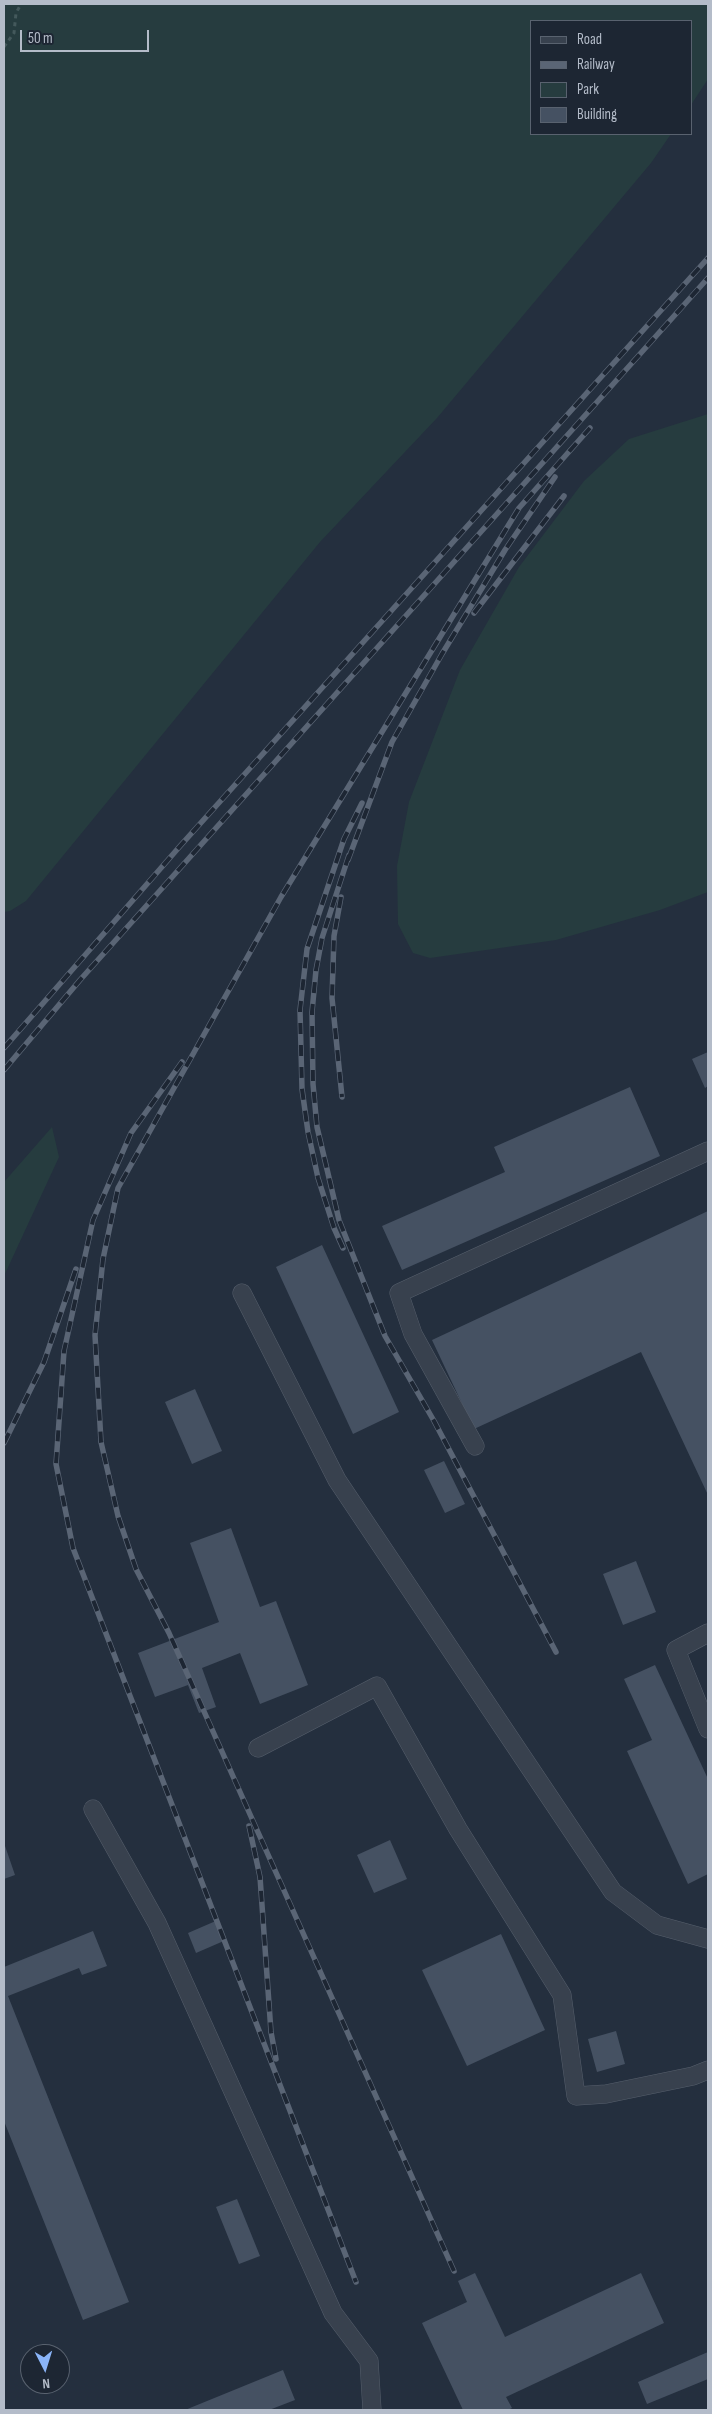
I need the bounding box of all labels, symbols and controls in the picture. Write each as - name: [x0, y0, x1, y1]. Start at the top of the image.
- scale bar: [22, 20, 151, 52]
- legend: [530, 20, 692, 135]
- text: 50 m: [28, 29, 53, 48]
- text: Road: [577, 30, 602, 49]
- text: Railway: [577, 55, 615, 74]
- text: Park: [577, 80, 599, 99]
- text: Building: [577, 105, 617, 124]
- north arrow: [20, 2344, 70, 2394]
- text: N: [42, 2375, 51, 2392]

